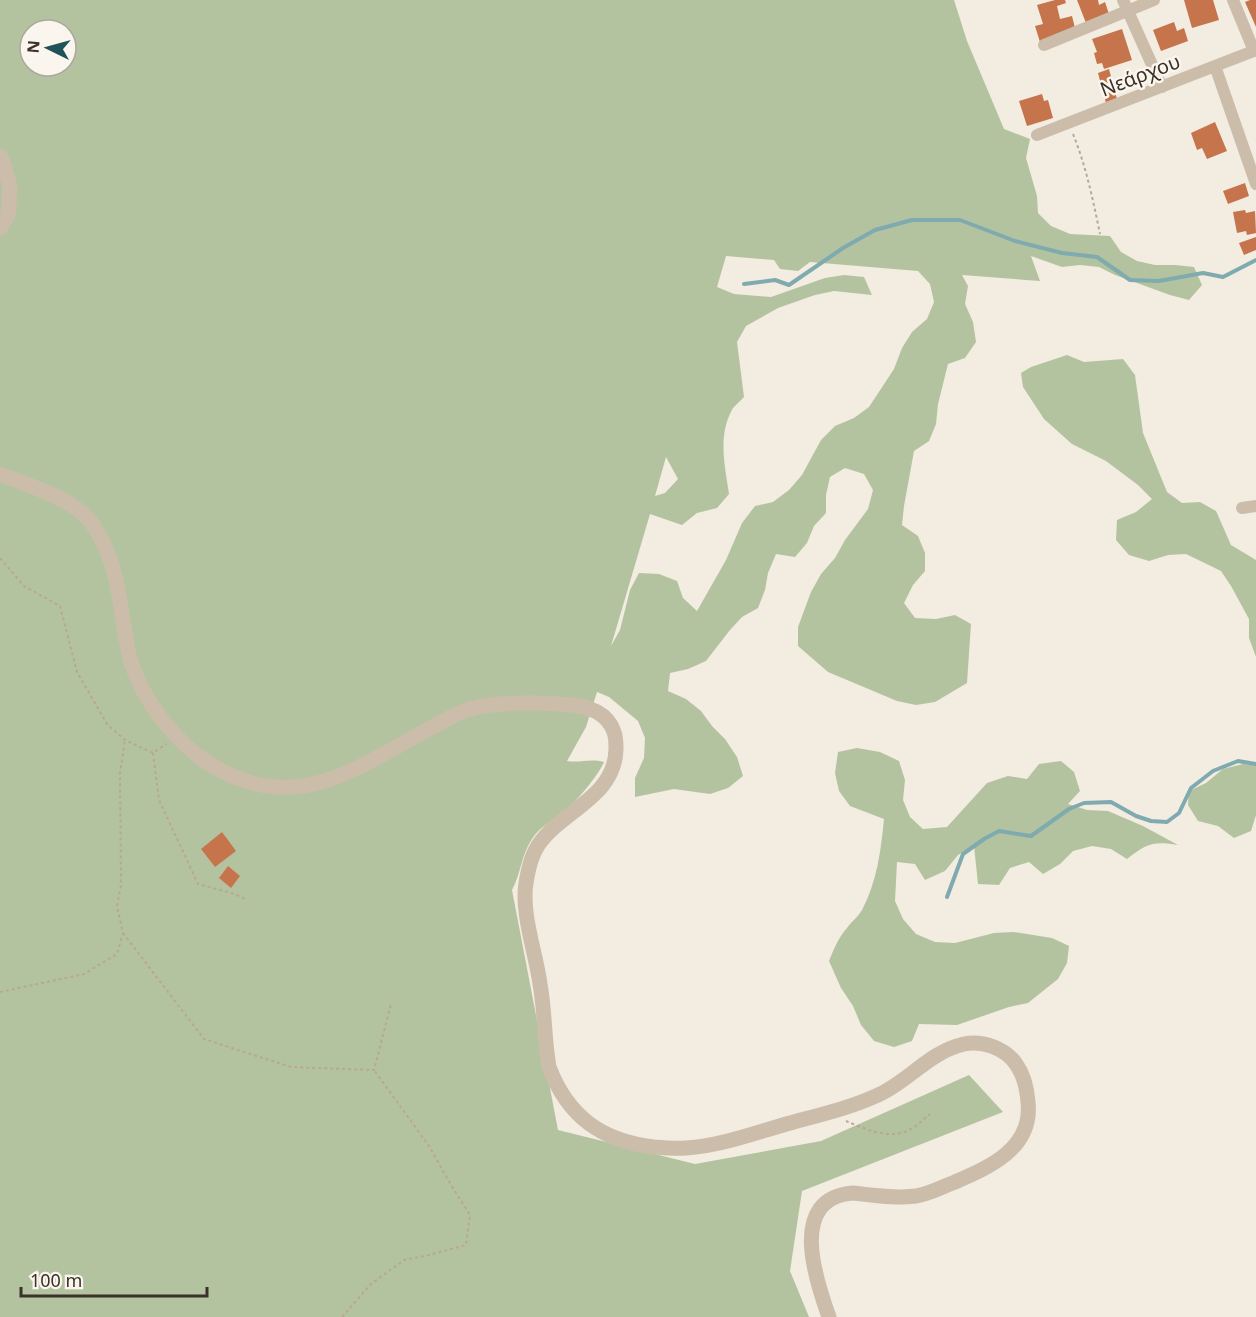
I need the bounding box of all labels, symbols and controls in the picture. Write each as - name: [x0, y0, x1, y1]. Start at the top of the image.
- north arrow: [18, 18, 78, 78]
- text: N: [22, 39, 45, 54]
- street label: Νεάρχου: [1096, 47, 1184, 103]
- scale bar: [21, 1260, 207, 1298]
- text: 100 m: [30, 1268, 82, 1292]

